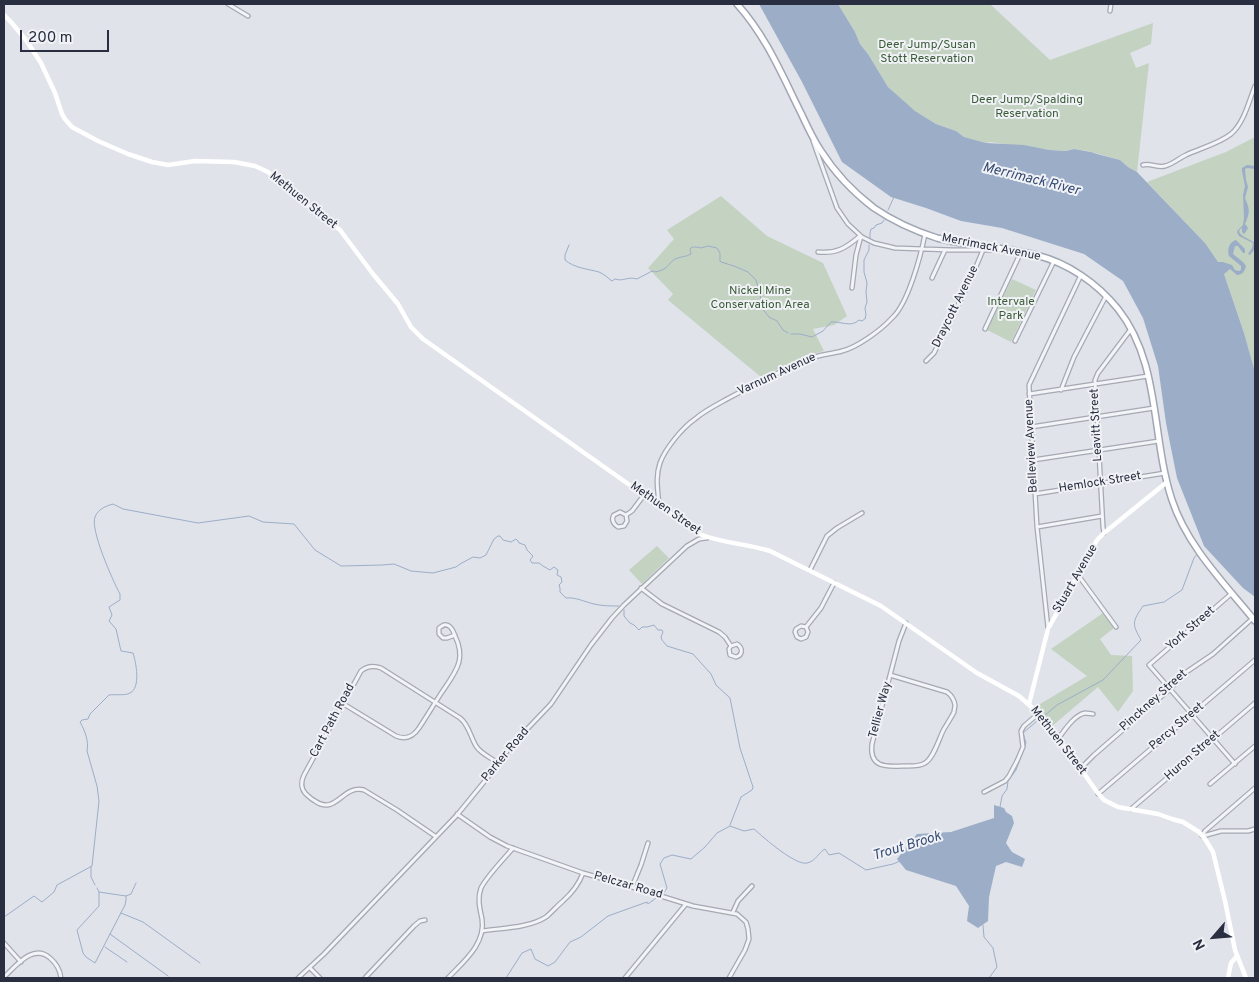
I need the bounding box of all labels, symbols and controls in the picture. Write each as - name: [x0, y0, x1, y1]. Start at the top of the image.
- scale bar: [22, 20, 111, 52]
- text: 200 m: [28, 29, 73, 48]
- park label: Deer Jump/Susan Stott Reservation: [878, 39, 976, 67]
- park label: Deer Jump/Spalding Reservation: [971, 94, 1083, 122]
- water label: Merrimack River: [981, 160, 1081, 200]
- street label: Methuen Street: [266, 169, 340, 233]
- street label: Merrimack Avenue: [940, 231, 1042, 265]
- street label: Draycott Avenue: [930, 264, 982, 350]
- park label: Nickel Mine Conservation Area: [711, 285, 809, 313]
- park label: Intervale Park: [987, 296, 1035, 324]
- street label: Varnum Avenue: [736, 351, 818, 399]
- street label: Leavitt Street: [1088, 388, 1106, 462]
- street label: Belleview Avenue: [1022, 399, 1042, 493]
- street label: Hemlock Street: [1058, 469, 1142, 497]
- street label: Methuen Street: [627, 479, 703, 539]
- street label: Stuart Avenue: [1051, 542, 1101, 616]
- street label: York Street: [1164, 604, 1218, 654]
- street label: Pinckney Street: [1117, 667, 1191, 735]
- street label: Tellier Way: [867, 680, 895, 740]
- street label: Cart Path Road: [308, 682, 358, 760]
- street label: Percy Street: [1147, 700, 1207, 754]
- street label: Methuen Street: [1027, 704, 1089, 778]
- street label: Parker Road: [479, 725, 533, 785]
- street label: Huron Street: [1162, 728, 1224, 784]
- water label: Trout Brook: [871, 829, 943, 865]
- street label: Pelczar Road: [592, 869, 664, 903]
- north arrow: [1189, 912, 1239, 962]
- text: N: [1190, 936, 1210, 952]

